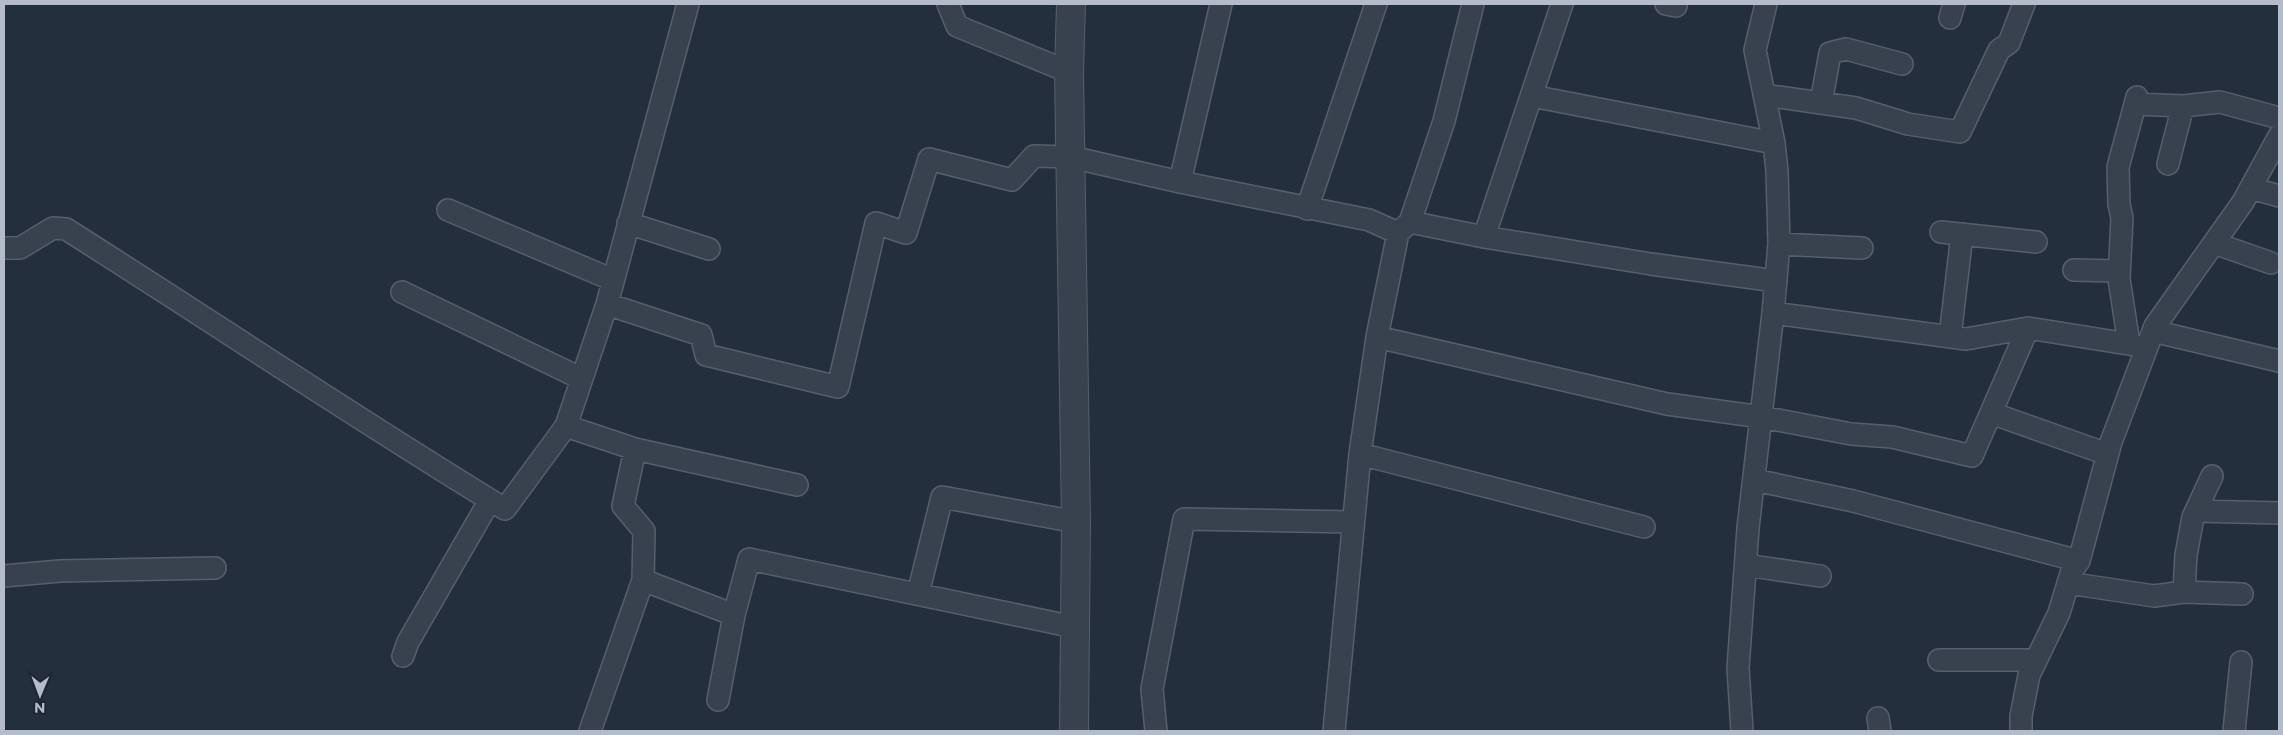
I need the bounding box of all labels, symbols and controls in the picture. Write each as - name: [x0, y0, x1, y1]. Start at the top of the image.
- north arrow: [15, 670, 65, 720]
- text: N: [34, 699, 46, 717]

